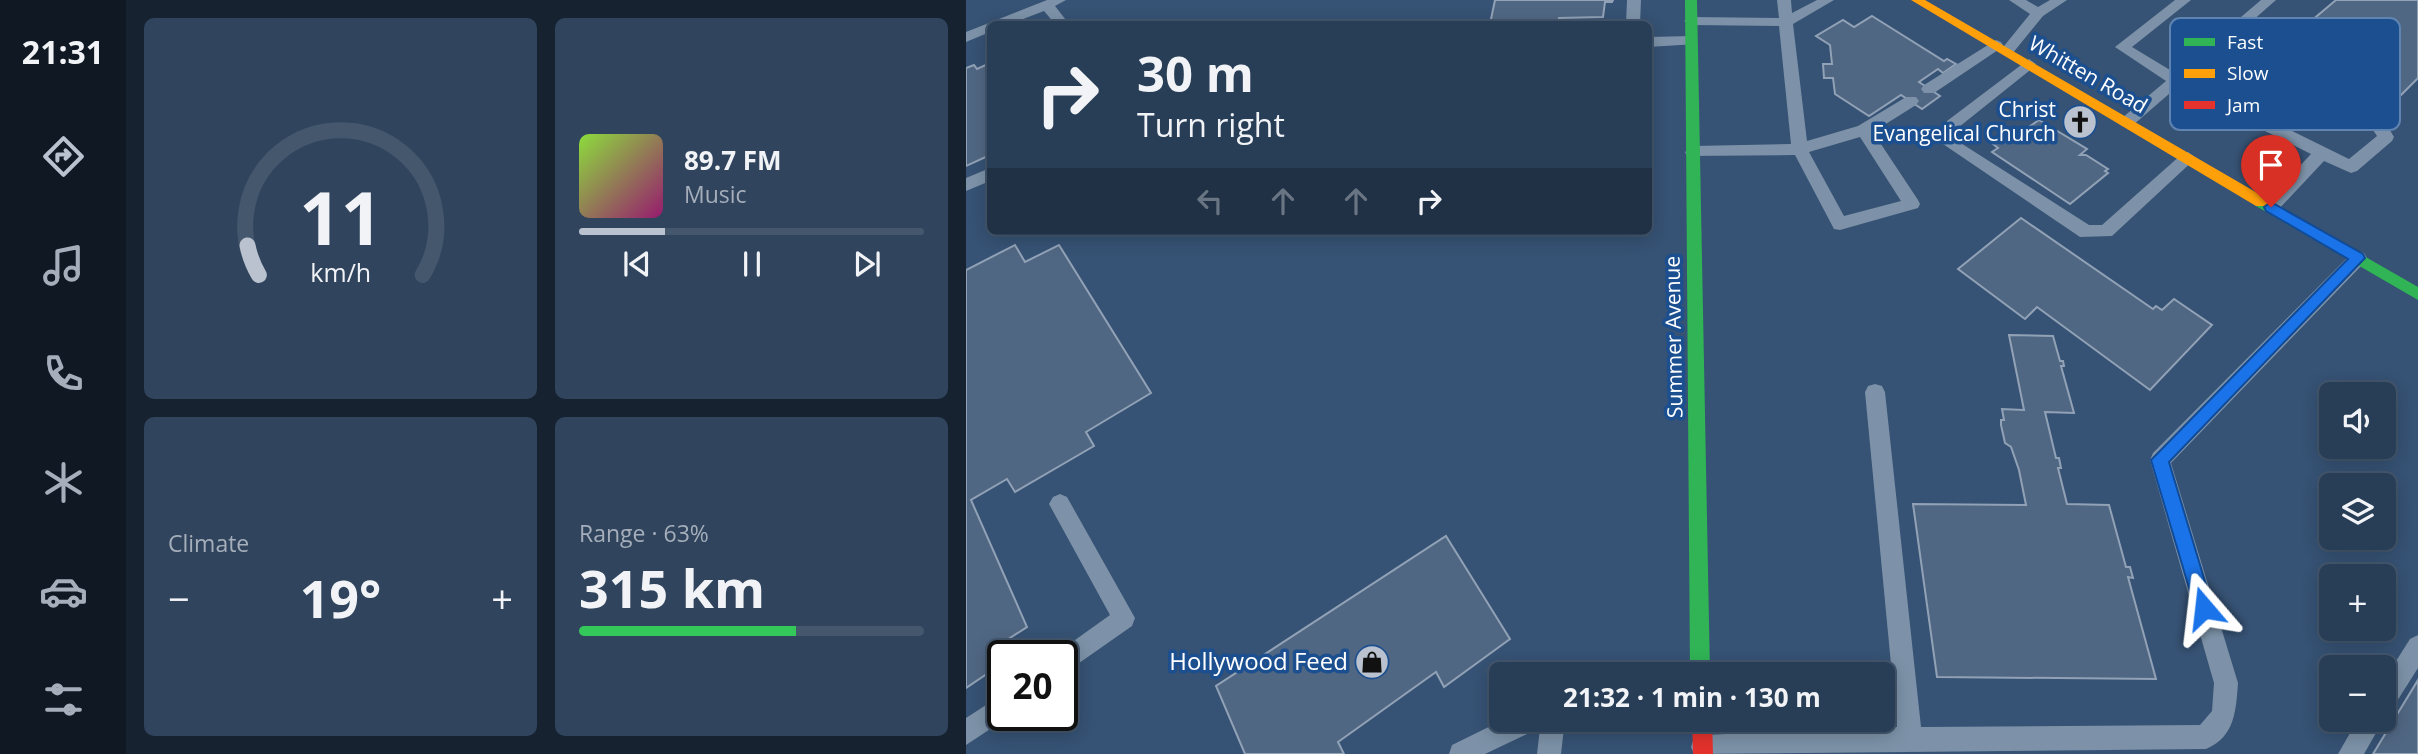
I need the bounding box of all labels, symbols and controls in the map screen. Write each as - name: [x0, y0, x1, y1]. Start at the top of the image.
- legend: [2170, 18, 2400, 130]
- street label: Whitten Road: [2024, 29, 2153, 119]
- text: Fast: [2227, 29, 2263, 55]
- text: 21:31: [22, 30, 104, 73]
- text: 30 m: [1137, 40, 1254, 106]
- icon: right: [1022, 49, 1113, 140]
- text: Slow: [2227, 60, 2269, 86]
- text: Jam: [2225, 92, 2260, 118]
- place label: Christ Evangelical Church: [1873, 95, 2056, 147]
- text: Turn right: [1137, 103, 1285, 146]
- church icon: Christ Evangelical Church: [2061, 103, 2099, 141]
- icon: directions: [39, 132, 88, 181]
- pin: [2241, 135, 2301, 207]
- text: 89.7 FM: [684, 142, 782, 178]
- icon: arrive: [2252, 146, 2290, 184]
- text: 11: [299, 167, 382, 266]
- text: Music: [684, 178, 747, 210]
- icon: left: [1191, 182, 1229, 220]
- icon: ahead: [1264, 182, 1302, 220]
- icon: ahead: [1337, 182, 1375, 220]
- icon: right: [1410, 182, 1448, 220]
- icon: music: [39, 241, 88, 290]
- icon: previous: [618, 245, 656, 283]
- icon: pause: [733, 245, 771, 283]
- icon: next: [848, 245, 886, 283]
- text: km/h: [310, 255, 371, 289]
- street label: Summer Avenue: [1658, 256, 1688, 418]
- icon: phone: [39, 349, 88, 398]
- map controls: [2319, 382, 2396, 732]
- button: sound: [2319, 382, 2396, 459]
- icon: climate: [39, 458, 88, 507]
- button: layers: [2319, 473, 2396, 550]
- text: Range · 63%: [579, 517, 709, 549]
- text: Climate: [168, 527, 249, 559]
- text: 315 km: [579, 552, 765, 623]
- text: 19°: [300, 562, 381, 633]
- button: +: [2319, 564, 2396, 641]
- icon: car: [39, 567, 88, 616]
- position arrow: [2167, 571, 2241, 645]
- text: −: [168, 572, 190, 624]
- text: +: [491, 572, 513, 624]
- speed limit sign: 20: [987, 640, 1078, 731]
- shop icon: Hollywood Feed: [1353, 643, 1391, 681]
- place label: Hollywood Feed: [1169, 644, 1348, 677]
- button: −: [2319, 655, 2396, 732]
- icon: filters: [39, 675, 88, 724]
- text: 21:32 · 1 min · 130 m: [1563, 679, 1821, 715]

